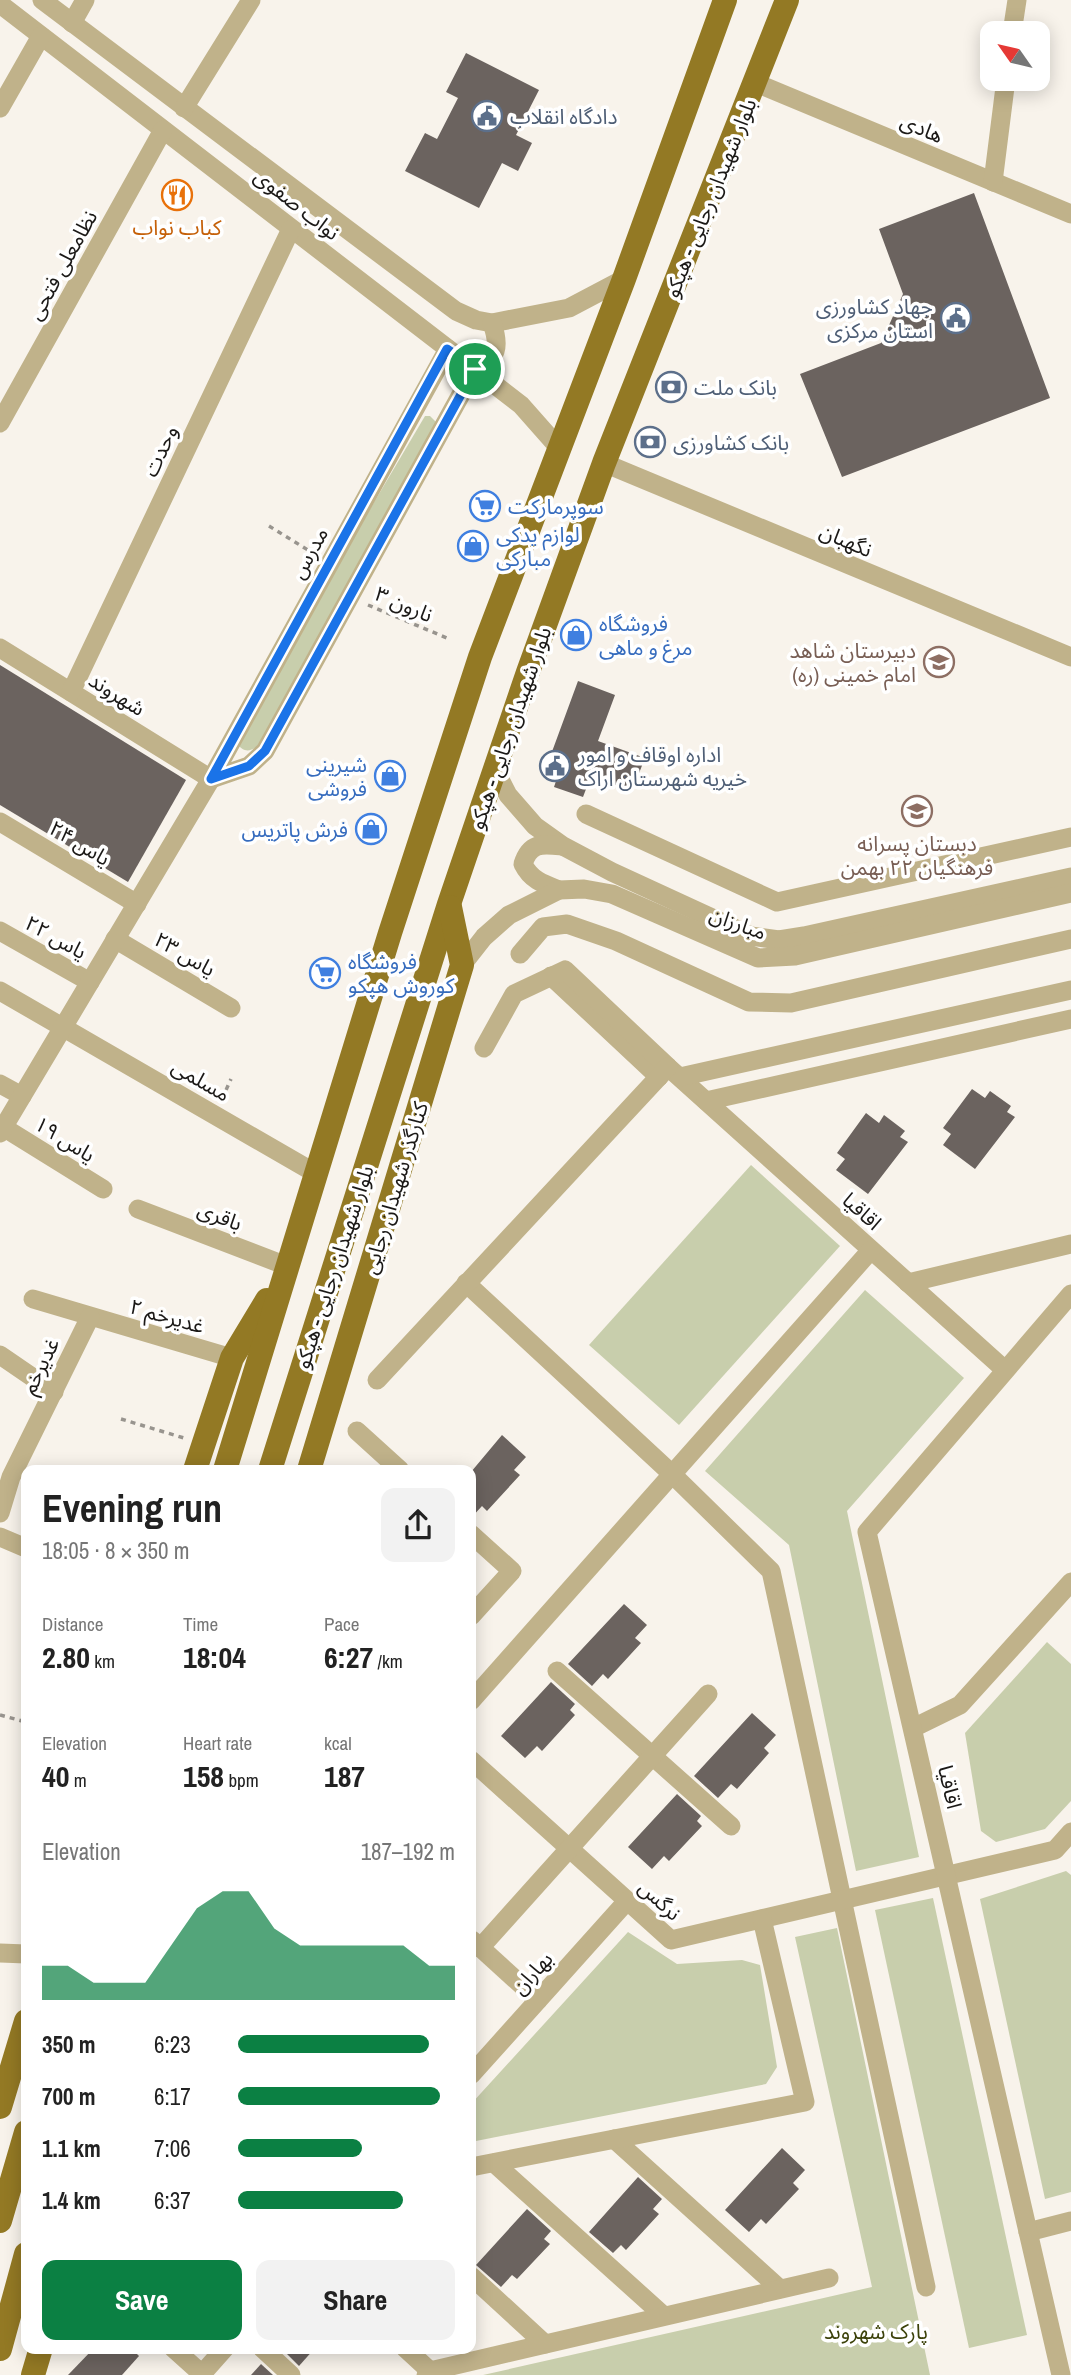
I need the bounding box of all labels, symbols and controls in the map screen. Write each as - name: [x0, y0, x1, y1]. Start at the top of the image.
- north arrow: [980, 21, 1050, 91]
- map controls: [980, 21, 1050, 91]
- street label: بلوار شهیدان رجایی - هپکو: [657, 94, 763, 302]
- public building icon: دادگاه انقلاب: [470, 99, 504, 133]
- place label: دادگاه انقلاب: [510, 102, 618, 131]
- street label: هادی: [896, 106, 948, 150]
- street label: نواب صفوی: [248, 161, 346, 247]
- restaurant icon: کباب نواب: [160, 178, 194, 212]
- street label: نظامعلی فتحی: [20, 205, 104, 325]
- place label: کباب نواب: [132, 213, 222, 242]
- place label: جهاد کشاورزی استان مرکزی: [816, 292, 933, 345]
- public building icon: جهاد کشاورزی استان مرکزی: [939, 301, 973, 335]
- pin: [445, 339, 505, 399]
- icon: arrive: [456, 350, 494, 388]
- bank icon: بانک ملت: [654, 370, 688, 404]
- place label: بانک ملت: [694, 373, 777, 402]
- street label: وحدت: [135, 421, 185, 481]
- bank icon: بانک کشاورزی: [633, 425, 667, 459]
- place label: بانک کشاورزی: [673, 428, 789, 457]
- supermarket icon: سوپرمارکت: [468, 489, 502, 523]
- place label: سوپرمارکت: [508, 492, 604, 521]
- street label: نگهبان: [815, 516, 877, 564]
- place label: لوازم یدکی مبارکی: [496, 520, 580, 573]
- street label: مدرس: [283, 522, 335, 584]
- shop icon: لوازم یدکی مبارکی: [456, 529, 490, 563]
- street label: نارون ۳: [371, 579, 437, 629]
- place label: فروشگاه مرغ و ماهی: [599, 609, 693, 663]
- shop icon: فروشگاه مرغ و ماهی: [559, 618, 593, 652]
- street label: بلوار شهیدان رجایی - هپکو: [462, 623, 558, 833]
- place label: دبیرستان شاهد امام خمینی (ره): [789, 636, 916, 691]
- school or university icon: دبیرستان شاهد امام خمینی (ره): [922, 645, 956, 679]
- street label: شهروند: [83, 665, 151, 723]
- place label: اداره اوقاف و امور خیریه شهرستان اراک: [577, 740, 747, 793]
- public building icon: اداره اوقاف و امور خیریه شهرستان اراک: [538, 749, 572, 783]
- place label: شیرینی فروشی: [306, 750, 367, 803]
- shop icon: شیرینی فروشی: [373, 759, 407, 793]
- school or university icon: دبستان پسرانه فرهنگیان ۲۲ بهمن: [900, 794, 934, 828]
- shop icon: فرش پاتریس: [354, 812, 388, 846]
- street label: یاس ۲۴: [44, 813, 116, 873]
- place label: فرش پاتریس: [241, 815, 348, 844]
- place label: دبستان پسرانه فرهنگیان ۲۲ بهمن: [841, 829, 993, 882]
- street label: مبارزان: [705, 899, 771, 947]
- street label: یاس ۲۲: [20, 908, 92, 966]
- street label: یاس ۲۳: [149, 925, 221, 983]
- place label: فروشگاه کوروش هپکو: [348, 947, 455, 1000]
- supermarket icon: فروشگاه کوروش هپکو: [308, 956, 342, 990]
- street label: مسلمی: [167, 1052, 235, 1108]
- street label: کنارگذر شهیدان رجایی: [355, 1098, 435, 1278]
- street label: یاس ۱۹: [29, 1109, 101, 1169]
- street label: بلوار شهیدان رجایی - هپکو: [287, 1161, 381, 1373]
- street label: اقاقیا: [836, 1186, 888, 1236]
- street label: باقری: [194, 1194, 246, 1238]
- street label: غدیرخم ۲: [126, 1292, 208, 1341]
- street label: غدیرخم: [14, 1333, 67, 1400]
- text: Evening run: [42, 1483, 222, 1534]
- button: share: [381, 1488, 455, 1562]
- text: 18:05 · 8 × 350 m: [42, 1535, 189, 1566]
- text: Distance: [42, 1611, 103, 1637]
- text: Time: [183, 1611, 218, 1637]
- text: Pace: [324, 1611, 360, 1637]
- text: 2.80: [42, 1637, 90, 1677]
- text: 18:04: [183, 1637, 246, 1677]
- text: 6:27: [324, 1637, 373, 1677]
- text: km: [90, 1648, 115, 1674]
- text: /km: [373, 1648, 403, 1674]
- text: Elevation: [42, 1730, 107, 1756]
- text: Heart rate: [183, 1730, 252, 1756]
- text: kcal: [324, 1730, 352, 1756]
- text: 40: [42, 1756, 69, 1796]
- text: 158: [183, 1756, 224, 1796]
- text: 187: [324, 1756, 365, 1796]
- street label: اقاقیا: [931, 1762, 969, 1812]
- text: m: [69, 1767, 87, 1793]
- text: bpm: [224, 1767, 259, 1793]
- text: Elevation: [42, 1836, 121, 1867]
- text: 187–192 m: [361, 1836, 455, 1867]
- street label: نرگس: [632, 1873, 688, 1927]
- street label: بهاران: [505, 1945, 559, 2001]
- text: 350 m: [42, 2029, 95, 2060]
- text: 6:23: [154, 2029, 191, 2060]
- text: 700 m: [42, 2081, 95, 2112]
- text: 6:17: [154, 2081, 191, 2112]
- text: 1.1 km: [42, 2133, 101, 2164]
- text: 7:06: [154, 2133, 191, 2164]
- text: 1.4 km: [42, 2185, 101, 2216]
- text: 6:37: [154, 2185, 191, 2216]
- button: Save: [42, 2260, 242, 2340]
- button: Share: [256, 2260, 455, 2340]
- park label: پارک شهروند: [824, 2317, 928, 2346]

